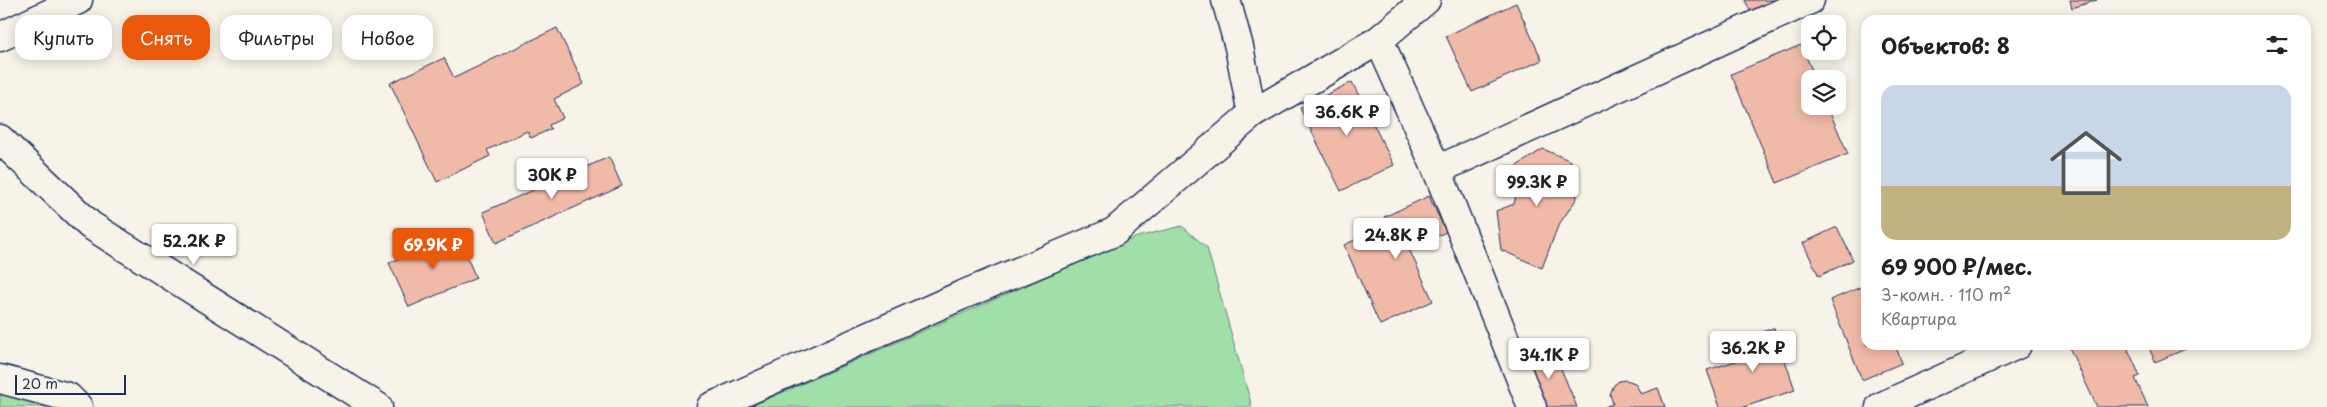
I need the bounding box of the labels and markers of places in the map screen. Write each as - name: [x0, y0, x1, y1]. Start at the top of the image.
- pin: 36.6K ₽: [1301, 94, 1393, 137]
- pin: 30K ₽: [517, 158, 587, 200]
- pin: 99.3K ₽: [1491, 164, 1583, 207]
- pin: 24.8K ₽: [1350, 218, 1442, 260]
- pin: 52.2K ₽: [148, 224, 240, 266]
- pin: 69.9K ₽: [387, 228, 479, 270]
- pin: 36.2K ₽: [1707, 330, 1799, 373]
- pin: 34.1K ₽: [1503, 338, 1595, 380]

